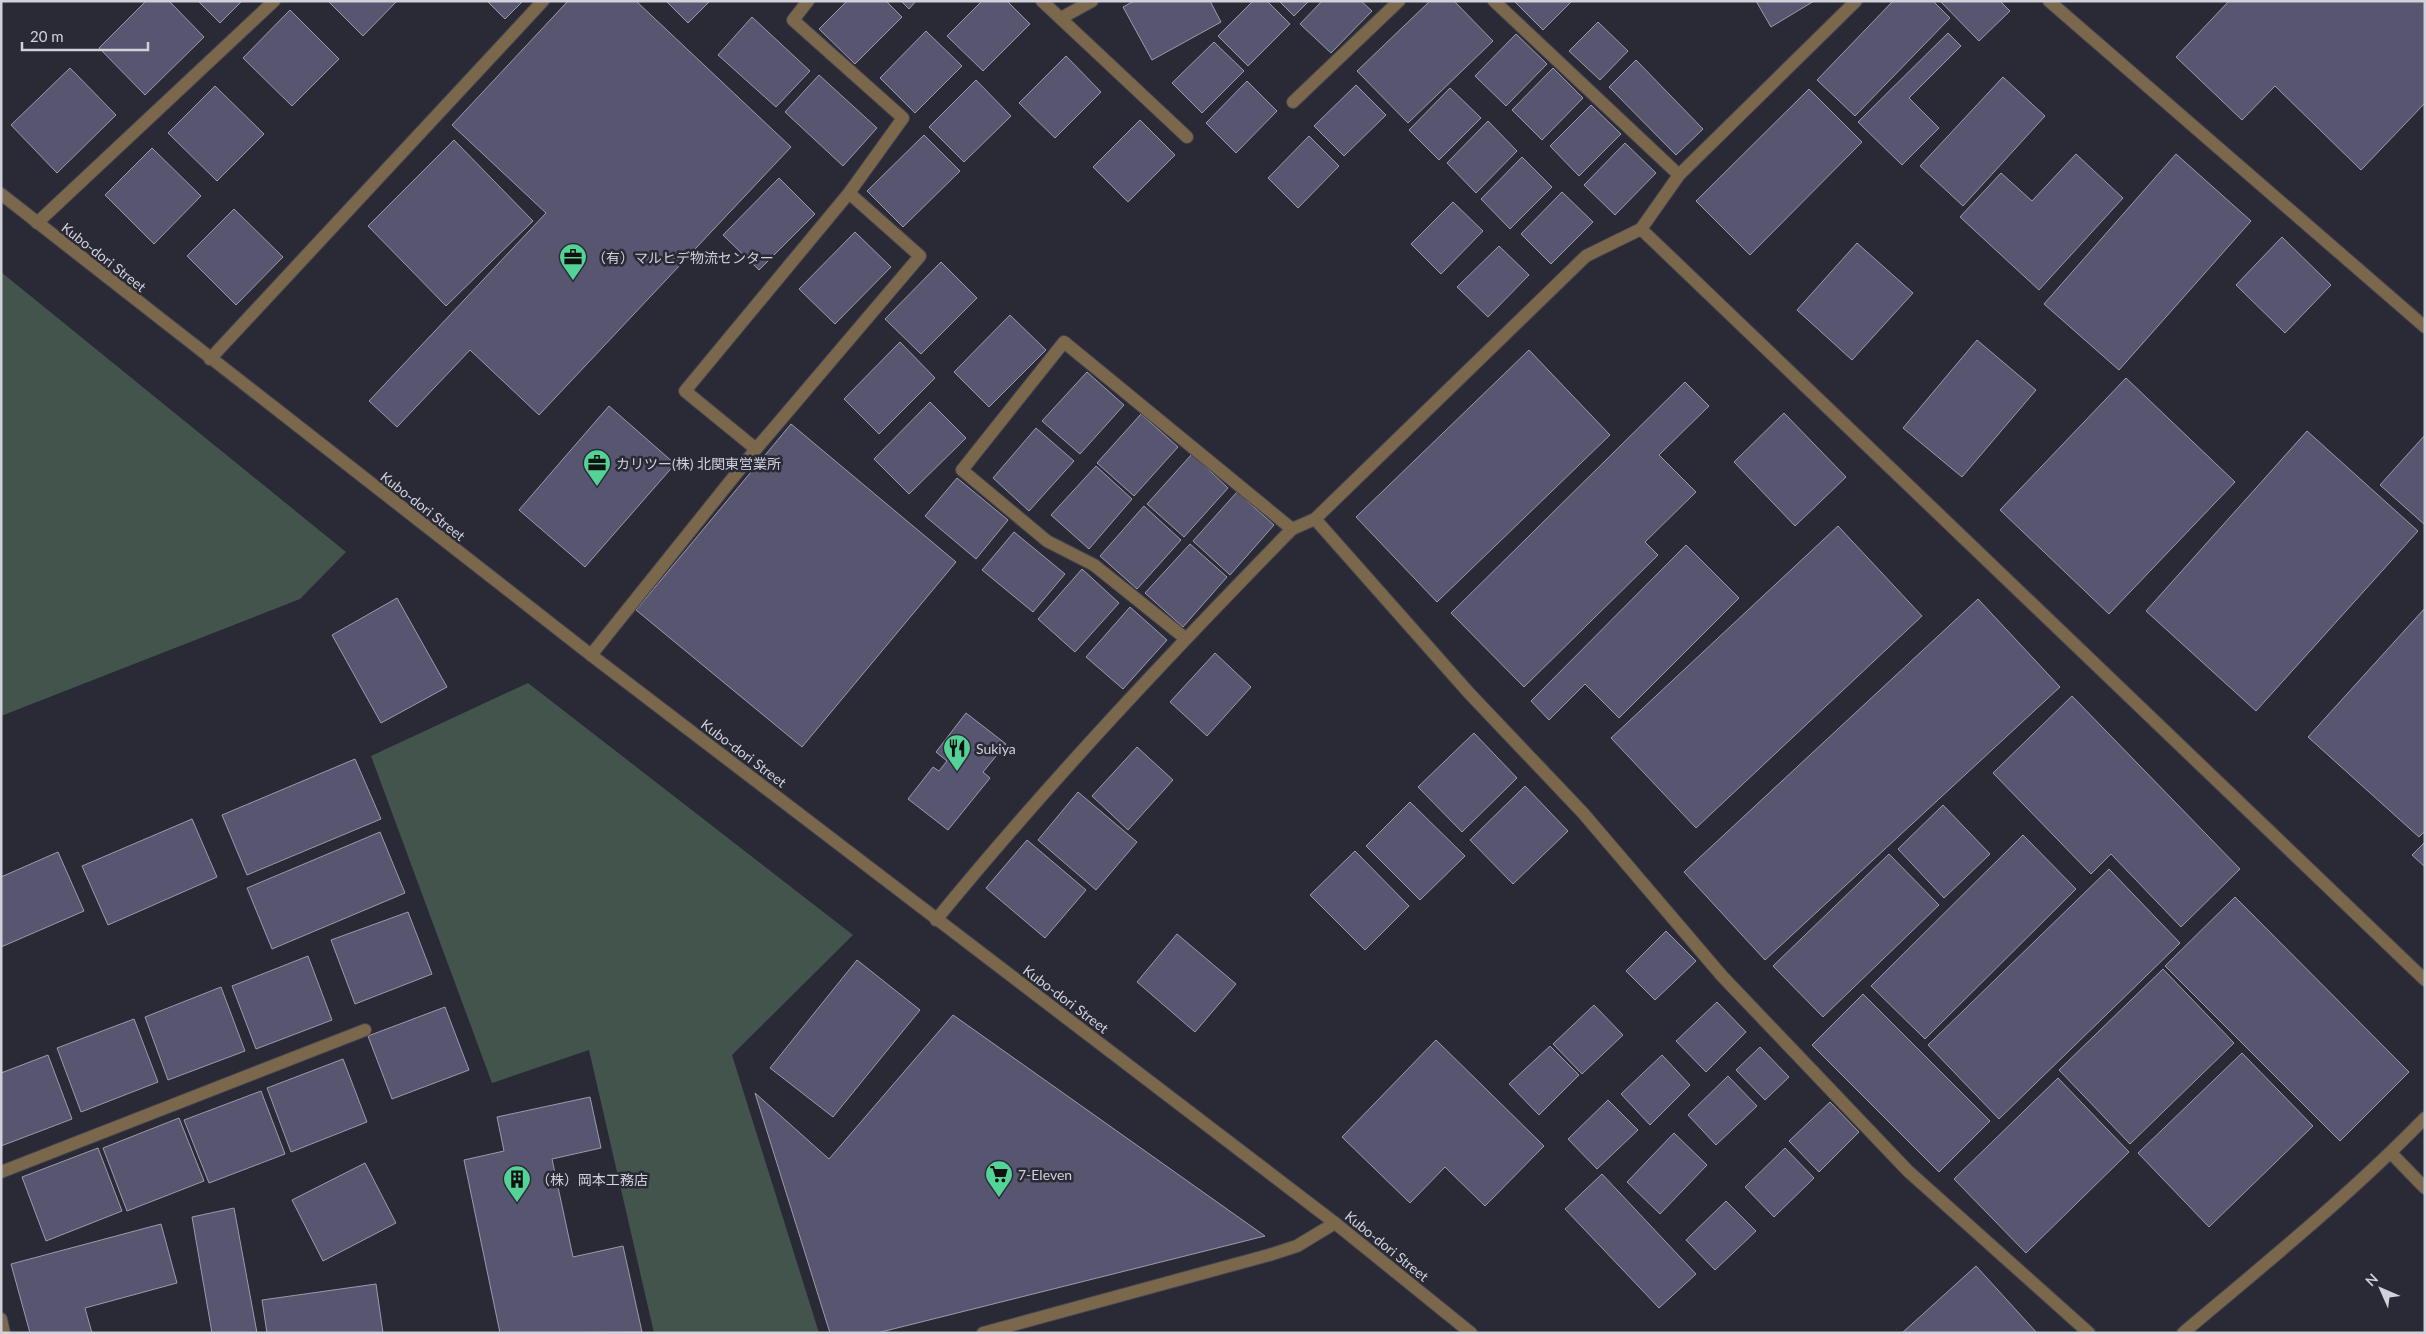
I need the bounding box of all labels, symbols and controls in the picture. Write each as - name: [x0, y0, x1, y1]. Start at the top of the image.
- scale bar: [22, 20, 149, 52]
- text: 20 m: [30, 27, 64, 45]
- street label: Kubo-dori Street: [58, 219, 150, 295]
- office icon: （有）マルヒデ物流センター: [558, 242, 588, 281]
- place label: （有）マルヒデ物流センター: [592, 249, 774, 266]
- office icon: カリツー(株) 北関東営業所: [582, 448, 612, 487]
- place label: カリツー(株) 北関東営業所: [616, 455, 781, 472]
- street label: Kubo-dori Street: [377, 468, 469, 544]
- street label: Kubo-dori Street: [698, 715, 790, 791]
- restaurant icon: Sukiya: [942, 733, 972, 772]
- place label: Sukiya: [976, 740, 1016, 757]
- street label: Kubo-dori Street: [1020, 961, 1112, 1037]
- supermarket icon: 7-Eleven: [984, 1159, 1014, 1198]
- building icon: （株）岡本工務店: [502, 1164, 532, 1203]
- place label: 7-Eleven: [1018, 1166, 1072, 1183]
- place label: （株）岡本工務店: [536, 1171, 648, 1188]
- street label: Kubo-dori Street: [1342, 1207, 1432, 1285]
- north arrow: [2356, 1264, 2406, 1314]
- text: N: [2362, 1270, 2381, 1289]

